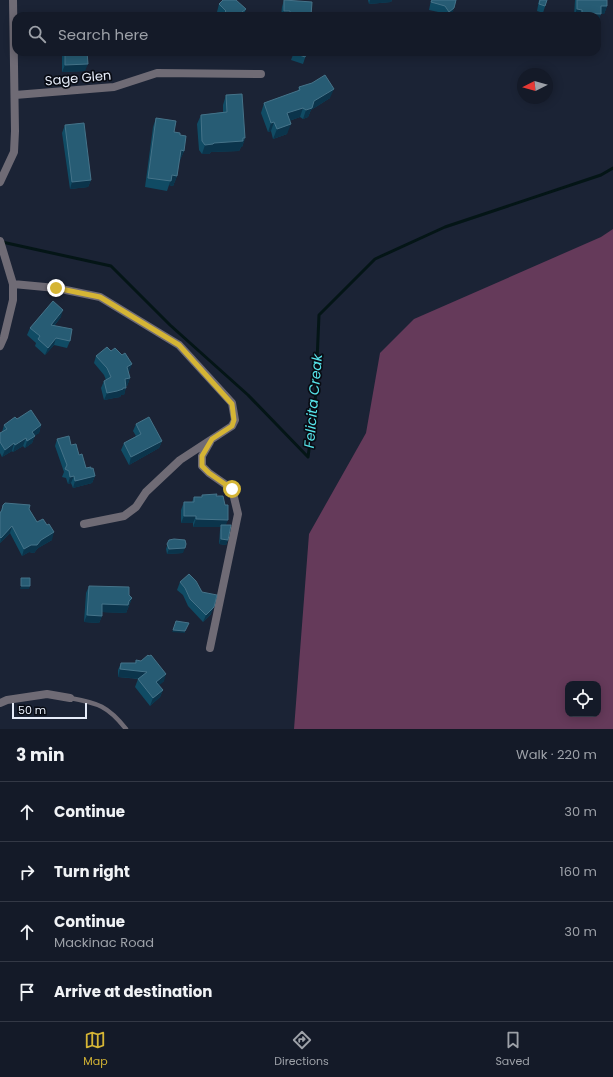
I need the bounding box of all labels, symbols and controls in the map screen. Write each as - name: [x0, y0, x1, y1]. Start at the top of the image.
- search box: [12, 12, 601, 56]
- icon: search: [26, 23, 48, 45]
- text: Search here: [58, 24, 148, 45]
- street label: Sage Glen: [44, 66, 112, 90]
- north arrow: [517, 68, 553, 104]
- route end: [47, 279, 65, 297]
- water label: Felicita Creak: [299, 352, 327, 449]
- route start: [223, 480, 241, 498]
- map controls: [565, 681, 601, 717]
- button: locate: [565, 681, 601, 717]
- scale bar: [12, 701, 87, 720]
- text: 50 m: [18, 702, 46, 718]
- text: 3 min: [16, 743, 64, 767]
- text: Walk · 220 m: [516, 745, 597, 764]
- icon: ahead: [16, 801, 38, 823]
- text: Continue: [54, 801, 125, 822]
- text: 30 m: [564, 802, 597, 821]
- icon: right: [16, 861, 38, 883]
- text: Turn right: [54, 861, 130, 882]
- text: 160 m: [560, 862, 597, 881]
- text: Continue: [54, 911, 125, 932]
- icon: ahead: [16, 921, 38, 943]
- text: 30 m: [564, 922, 597, 941]
- text: Mackinac Road: [54, 933, 154, 952]
- icon: arrive: [16, 981, 38, 1003]
- text: Arrive at destination: [54, 981, 212, 1002]
- tab: Map: [83, 1029, 108, 1070]
- tab: Directions: [274, 1029, 329, 1070]
- tab: Saved: [495, 1029, 530, 1070]

